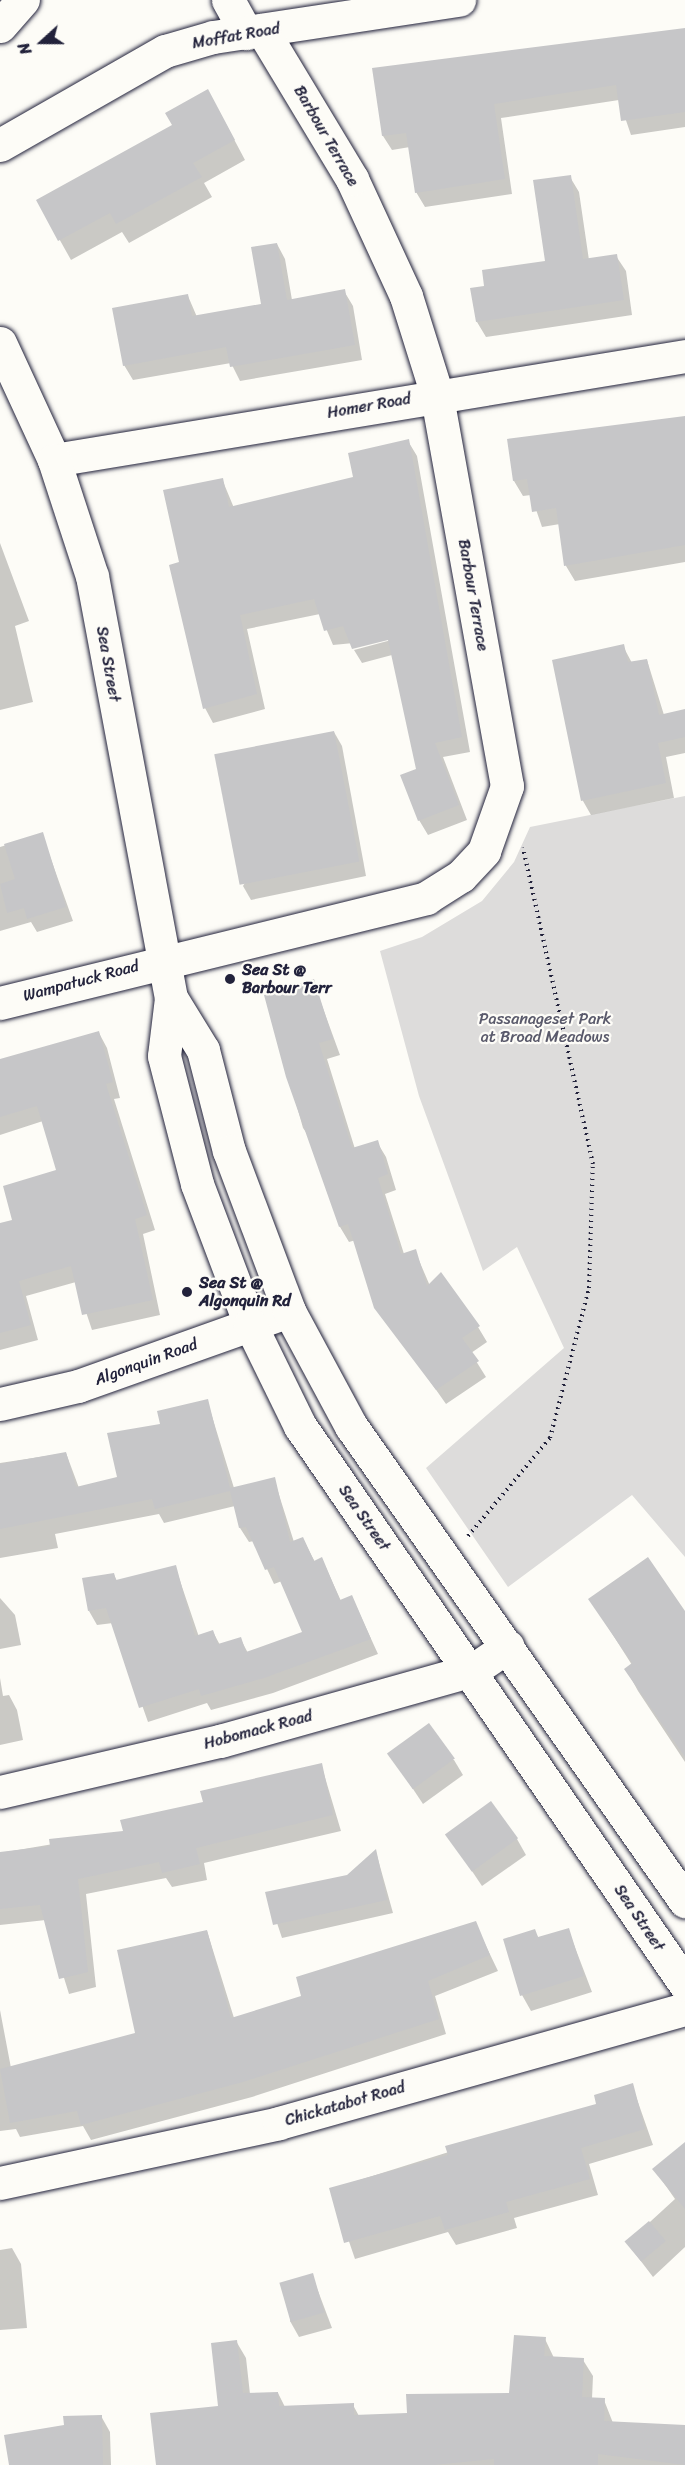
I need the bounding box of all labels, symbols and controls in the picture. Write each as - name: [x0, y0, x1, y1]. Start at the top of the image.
- north arrow: [12, 12, 72, 72]
- street label: Moffat Road: [191, 19, 281, 53]
- text: N: [9, 38, 40, 59]
- street label: Barbour Terrace: [289, 82, 363, 190]
- street label: Homer Road: [325, 389, 413, 423]
- street label: Barbour Terrace: [454, 538, 492, 652]
- street label: Sea Street: [92, 624, 124, 704]
- street label: Wampatuck Road: [21, 956, 141, 1006]
- place label: Sea St @ Barbour Terr: [242, 960, 331, 998]
- marker: Sea St @ Barbour Terr: [223, 972, 237, 986]
- park label: Passanageset Park at Broad Meadows: [479, 1009, 611, 1047]
- place label: Sea St @ Algonquin Rd: [199, 1273, 291, 1311]
- marker: Sea St @ Algonquin Rd: [180, 1285, 194, 1299]
- street label: Algonquin Road: [92, 1335, 200, 1389]
- street label: Sea Street: [334, 1481, 394, 1555]
- street label: Hobomack Road: [202, 1706, 314, 1754]
- street label: Sea Street: [610, 1881, 668, 1955]
- street label: Chickatabot Road: [283, 2078, 407, 2130]

